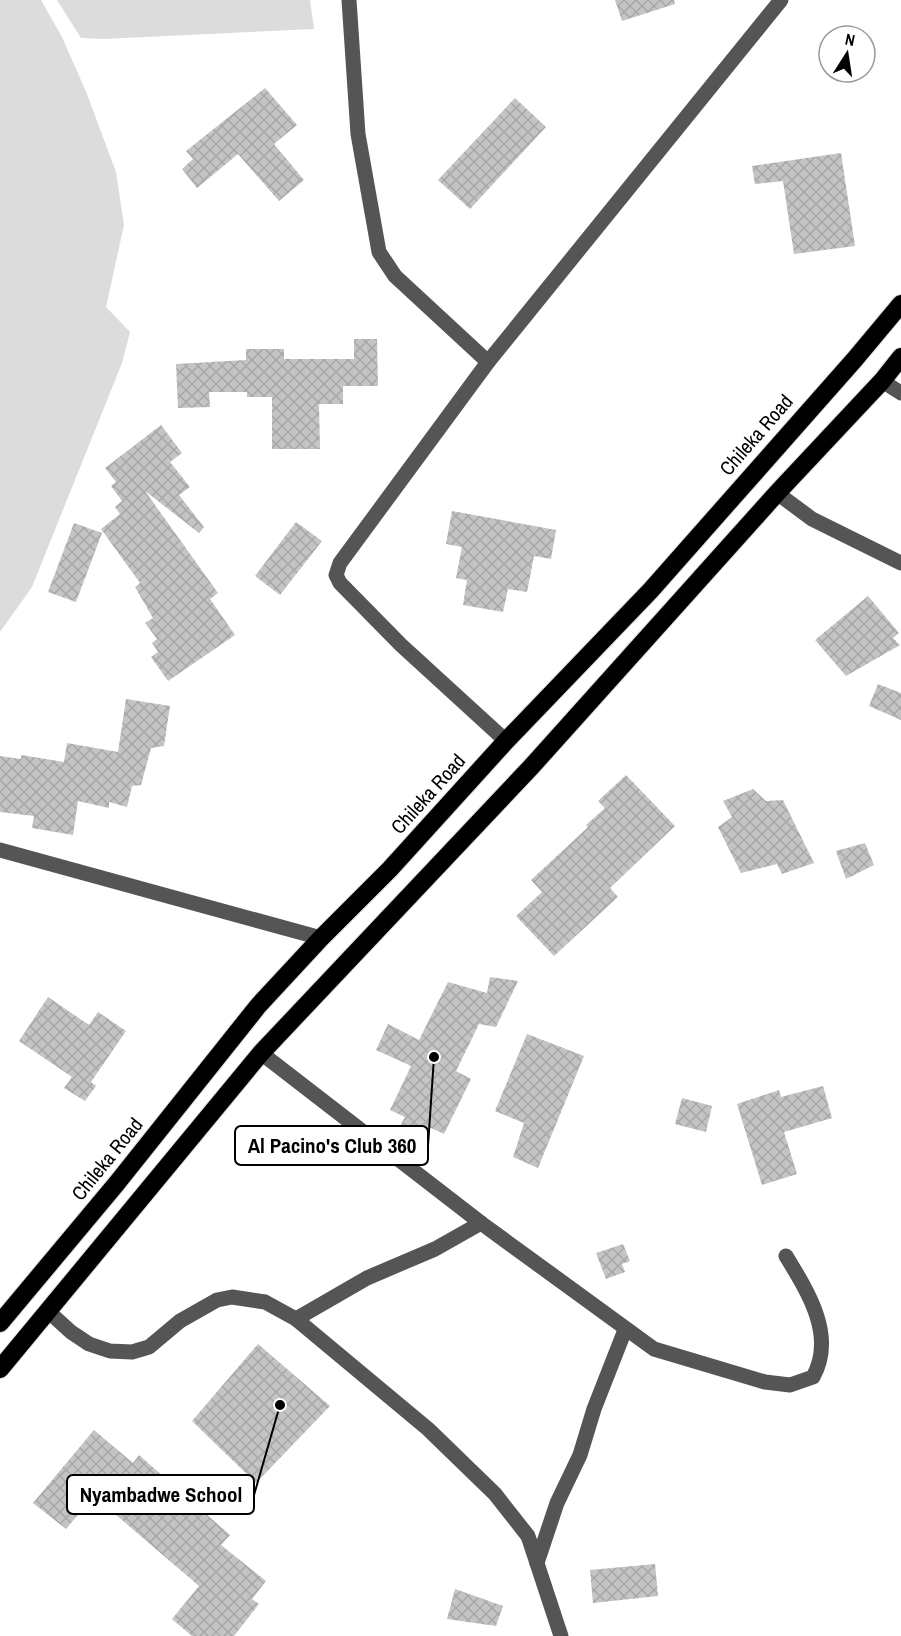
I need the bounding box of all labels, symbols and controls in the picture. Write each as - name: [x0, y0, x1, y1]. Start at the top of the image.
- north arrow: [817, 24, 877, 84]
- text: N: [843, 28, 857, 51]
- street label: Chileka Road: [713, 388, 798, 481]
- street label: Chileka Road: [384, 748, 471, 840]
- street label: Chileka Road: [65, 1112, 148, 1206]
- callout: Al Pacino's Club 360: [235, 1126, 428, 1165]
- text: Al Pacino's Club 360: [248, 1131, 416, 1160]
- callout: Nyambadwe School: [67, 1475, 254, 1514]
- text: Nyambadwe School: [80, 1480, 242, 1509]

